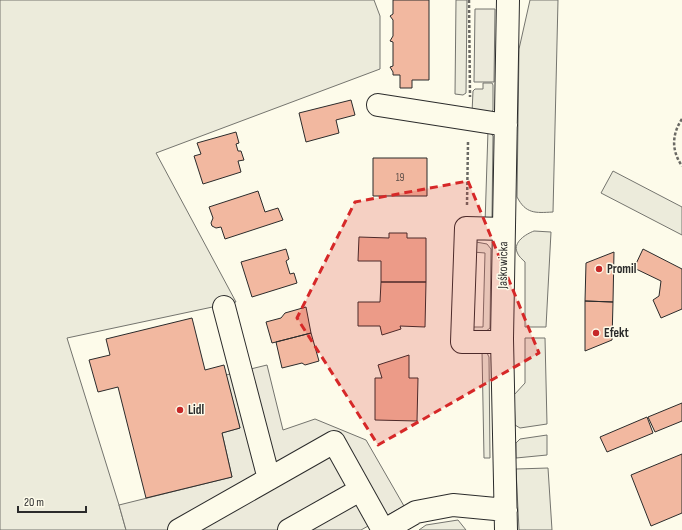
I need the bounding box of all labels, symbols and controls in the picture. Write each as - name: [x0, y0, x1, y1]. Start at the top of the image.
- house number: 19: [396, 171, 404, 184]
- street label: Jaśkowicka: [495, 241, 511, 290]
- place label: Promil: [607, 261, 637, 277]
- marker: Promil: [594, 264, 604, 274]
- place label: Efekt: [604, 325, 630, 341]
- marker: Efekt: [591, 328, 601, 338]
- place label: Lidl: [188, 402, 204, 418]
- marker: Lidl: [175, 405, 185, 415]
- scale bar: [18, 488, 86, 514]
- text: 20 m: [24, 495, 44, 510]

